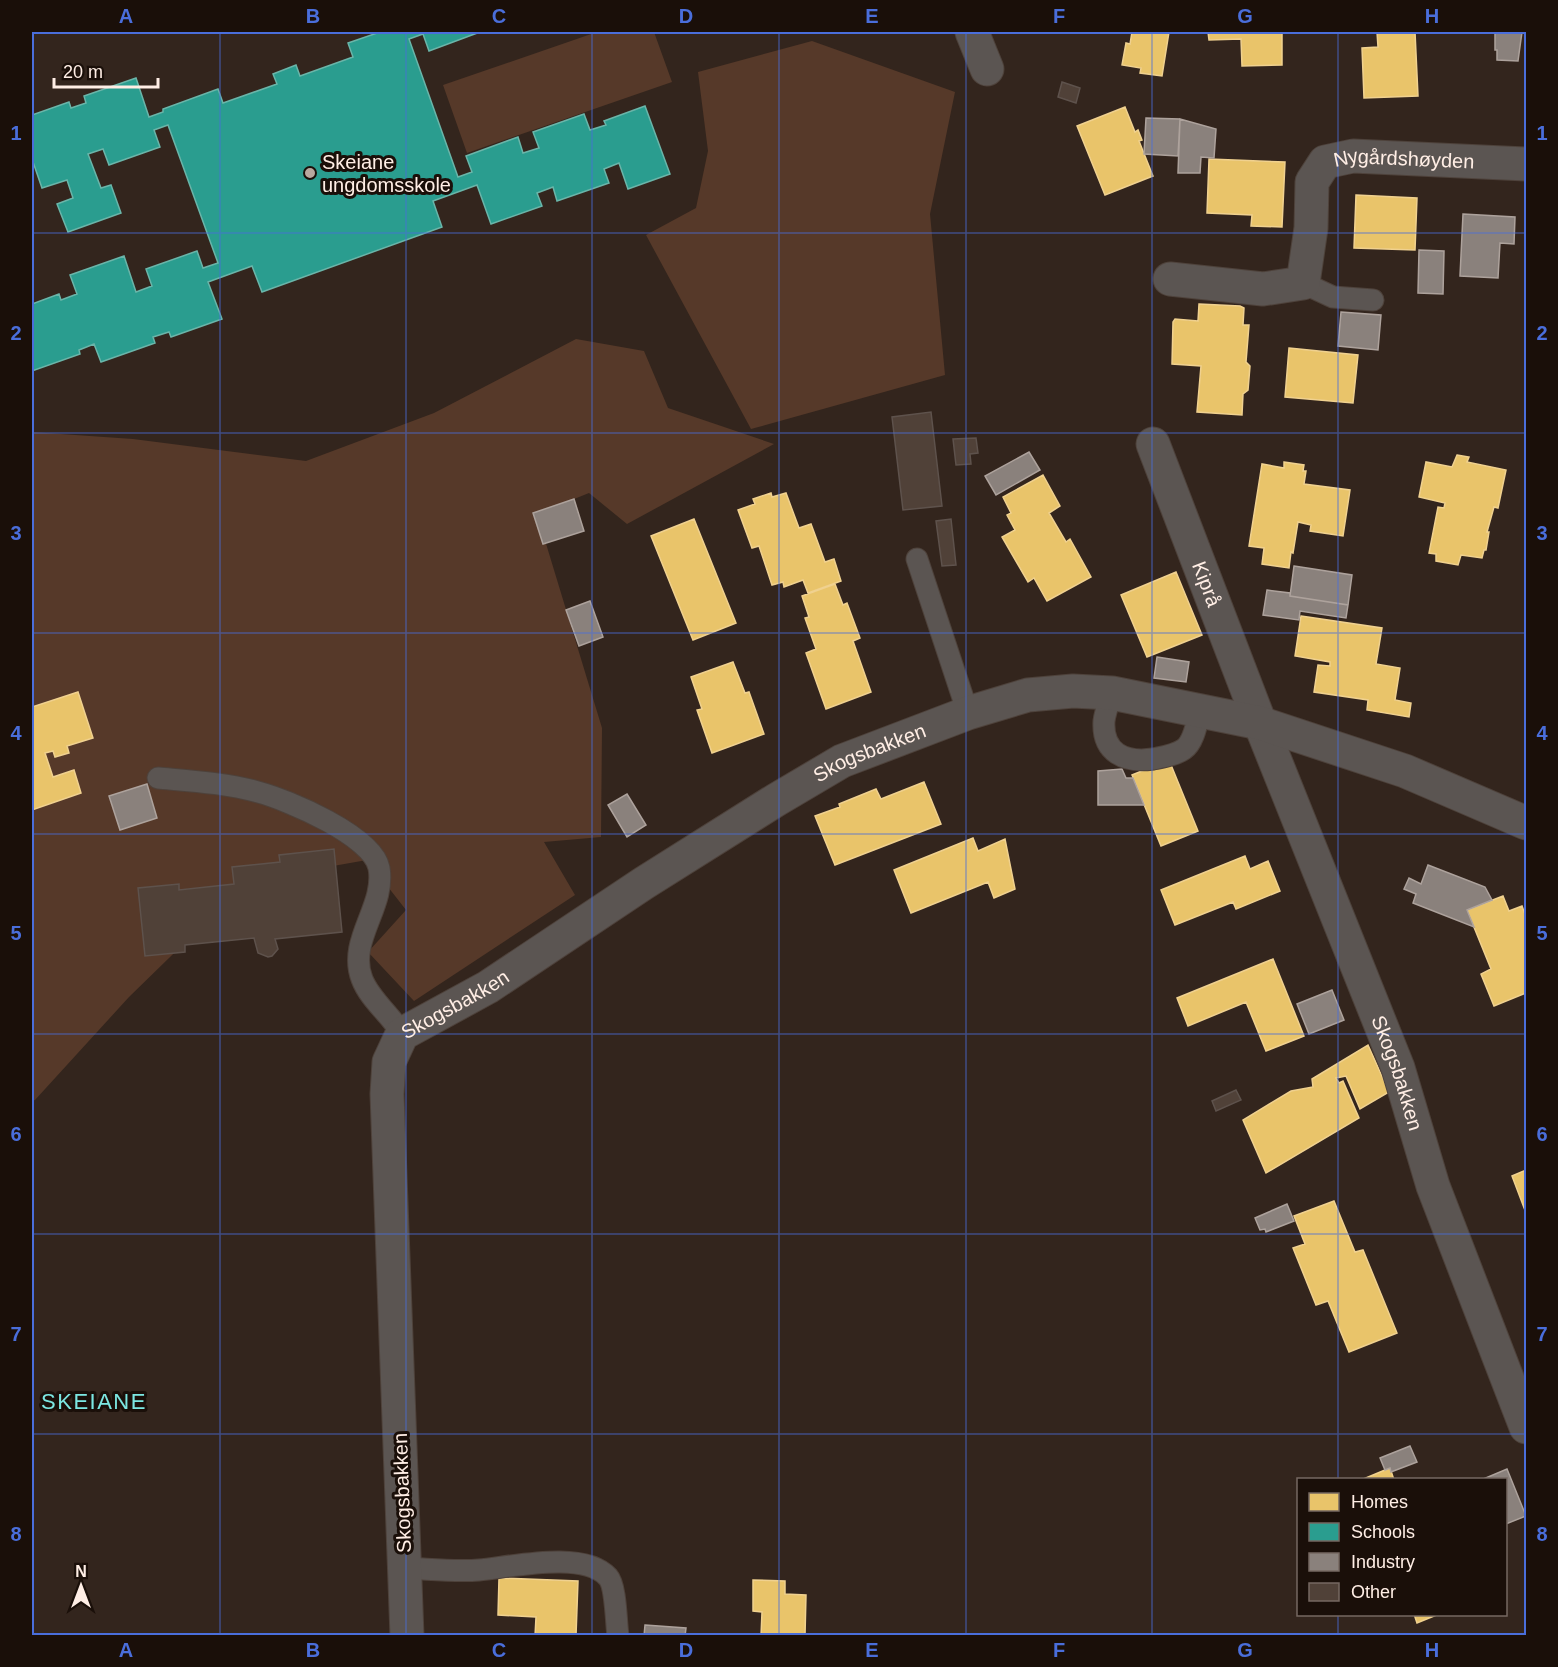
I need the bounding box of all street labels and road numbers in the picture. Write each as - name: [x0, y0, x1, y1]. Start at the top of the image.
- street label: Nygårdshøyden: [1331, 144, 1475, 173]
- street label: Kiprå: [1188, 558, 1226, 611]
- street label: Skogsbakken: [809, 719, 929, 786]
- street label: Skogsbakken: [397, 965, 513, 1043]
- street label: Skogsbakken: [1367, 1012, 1427, 1133]
- street label: Skogsbakken: [389, 1433, 415, 1553]

